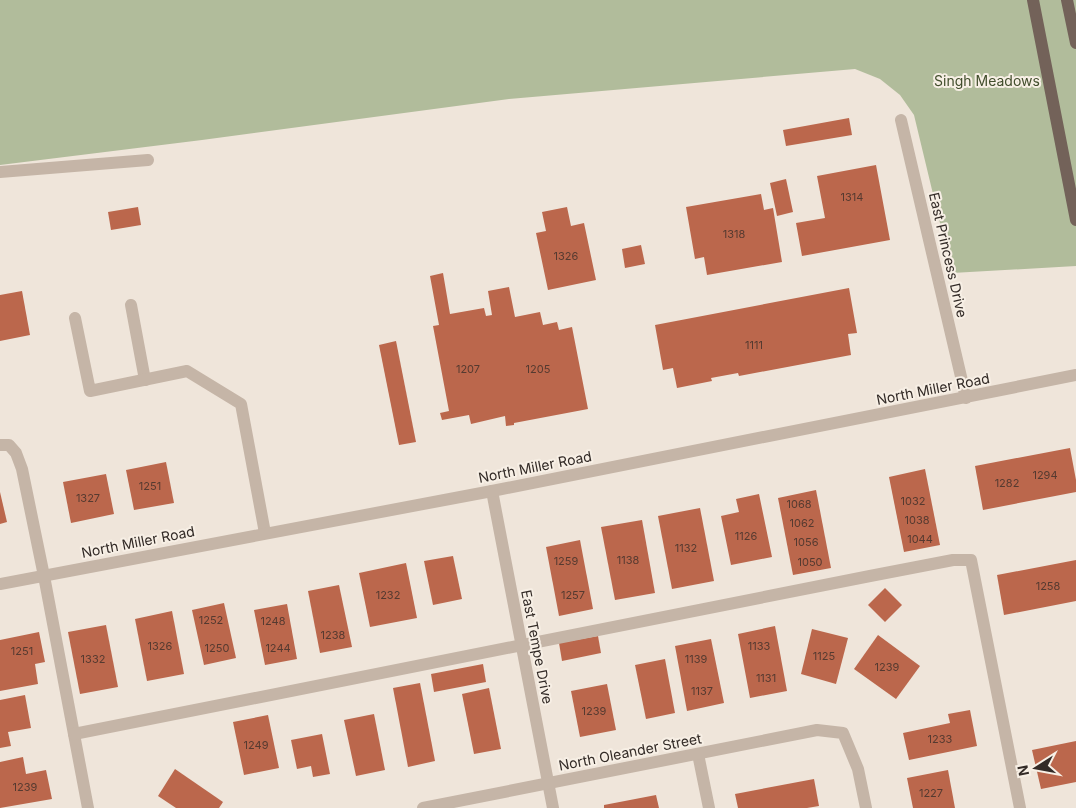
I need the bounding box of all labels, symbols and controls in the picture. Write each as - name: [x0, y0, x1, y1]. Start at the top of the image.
- park label: Singh Meadows: [934, 72, 1040, 89]
- house number: 1314: [841, 190, 863, 204]
- street label: East Princess Drive: [926, 191, 971, 319]
- house number: 1318: [723, 227, 745, 241]
- house number: 1326: [554, 249, 579, 263]
- house number: 1111: [745, 338, 763, 352]
- house number: 1207: [456, 362, 480, 376]
- house number: 1205: [526, 362, 551, 376]
- street label: North Miller Road: [875, 369, 991, 408]
- street label: North Miller Road: [477, 447, 593, 486]
- house number: 1294: [1032, 468, 1058, 482]
- house number: 1282: [995, 476, 1019, 490]
- house number: 1251: [139, 479, 161, 493]
- house number: 1327: [76, 491, 100, 505]
- house number: 1032: [901, 494, 925, 508]
- house number: 1068: [786, 497, 812, 511]
- house number: 1038: [904, 513, 930, 527]
- house number: 1062: [790, 516, 814, 530]
- street label: North Miller Road: [80, 522, 196, 561]
- house number: 1126: [735, 529, 757, 543]
- house number: 1044: [907, 532, 933, 546]
- house number: 1056: [794, 535, 819, 549]
- house number: 1132: [675, 541, 697, 555]
- house number: 1138: [617, 553, 639, 567]
- house number: 1259: [554, 554, 579, 568]
- house number: 1050: [797, 555, 823, 569]
- house number: 1258: [1036, 579, 1061, 593]
- house number: 1232: [376, 588, 400, 602]
- street label: East Tempe Drive: [518, 588, 557, 705]
- house number: 1257: [561, 588, 585, 602]
- house number: 1252: [199, 613, 223, 627]
- house number: 1248: [261, 614, 286, 628]
- house number: 1238: [321, 628, 346, 642]
- house number: 1326: [148, 639, 173, 653]
- house number: 1133: [748, 639, 770, 653]
- house number: 1250: [205, 641, 229, 655]
- house number: 1244: [265, 641, 291, 655]
- house number: 1251: [11, 644, 33, 658]
- house number: 1125: [813, 649, 835, 663]
- house number: 1332: [81, 652, 105, 666]
- house number: 1139: [685, 652, 707, 666]
- house number: 1239: [875, 660, 900, 674]
- house number: 1131: [756, 671, 776, 685]
- house number: 1137: [691, 684, 713, 698]
- house number: 1239: [582, 704, 607, 718]
- street label: North Oleander Street: [557, 729, 703, 774]
- house number: 1233: [928, 732, 953, 746]
- house number: 1249: [244, 738, 269, 752]
- north arrow: [1011, 743, 1061, 793]
- text: N: [1013, 764, 1032, 777]
- house number: 1239: [13, 780, 38, 794]
- house number: 1227: [919, 786, 943, 800]

